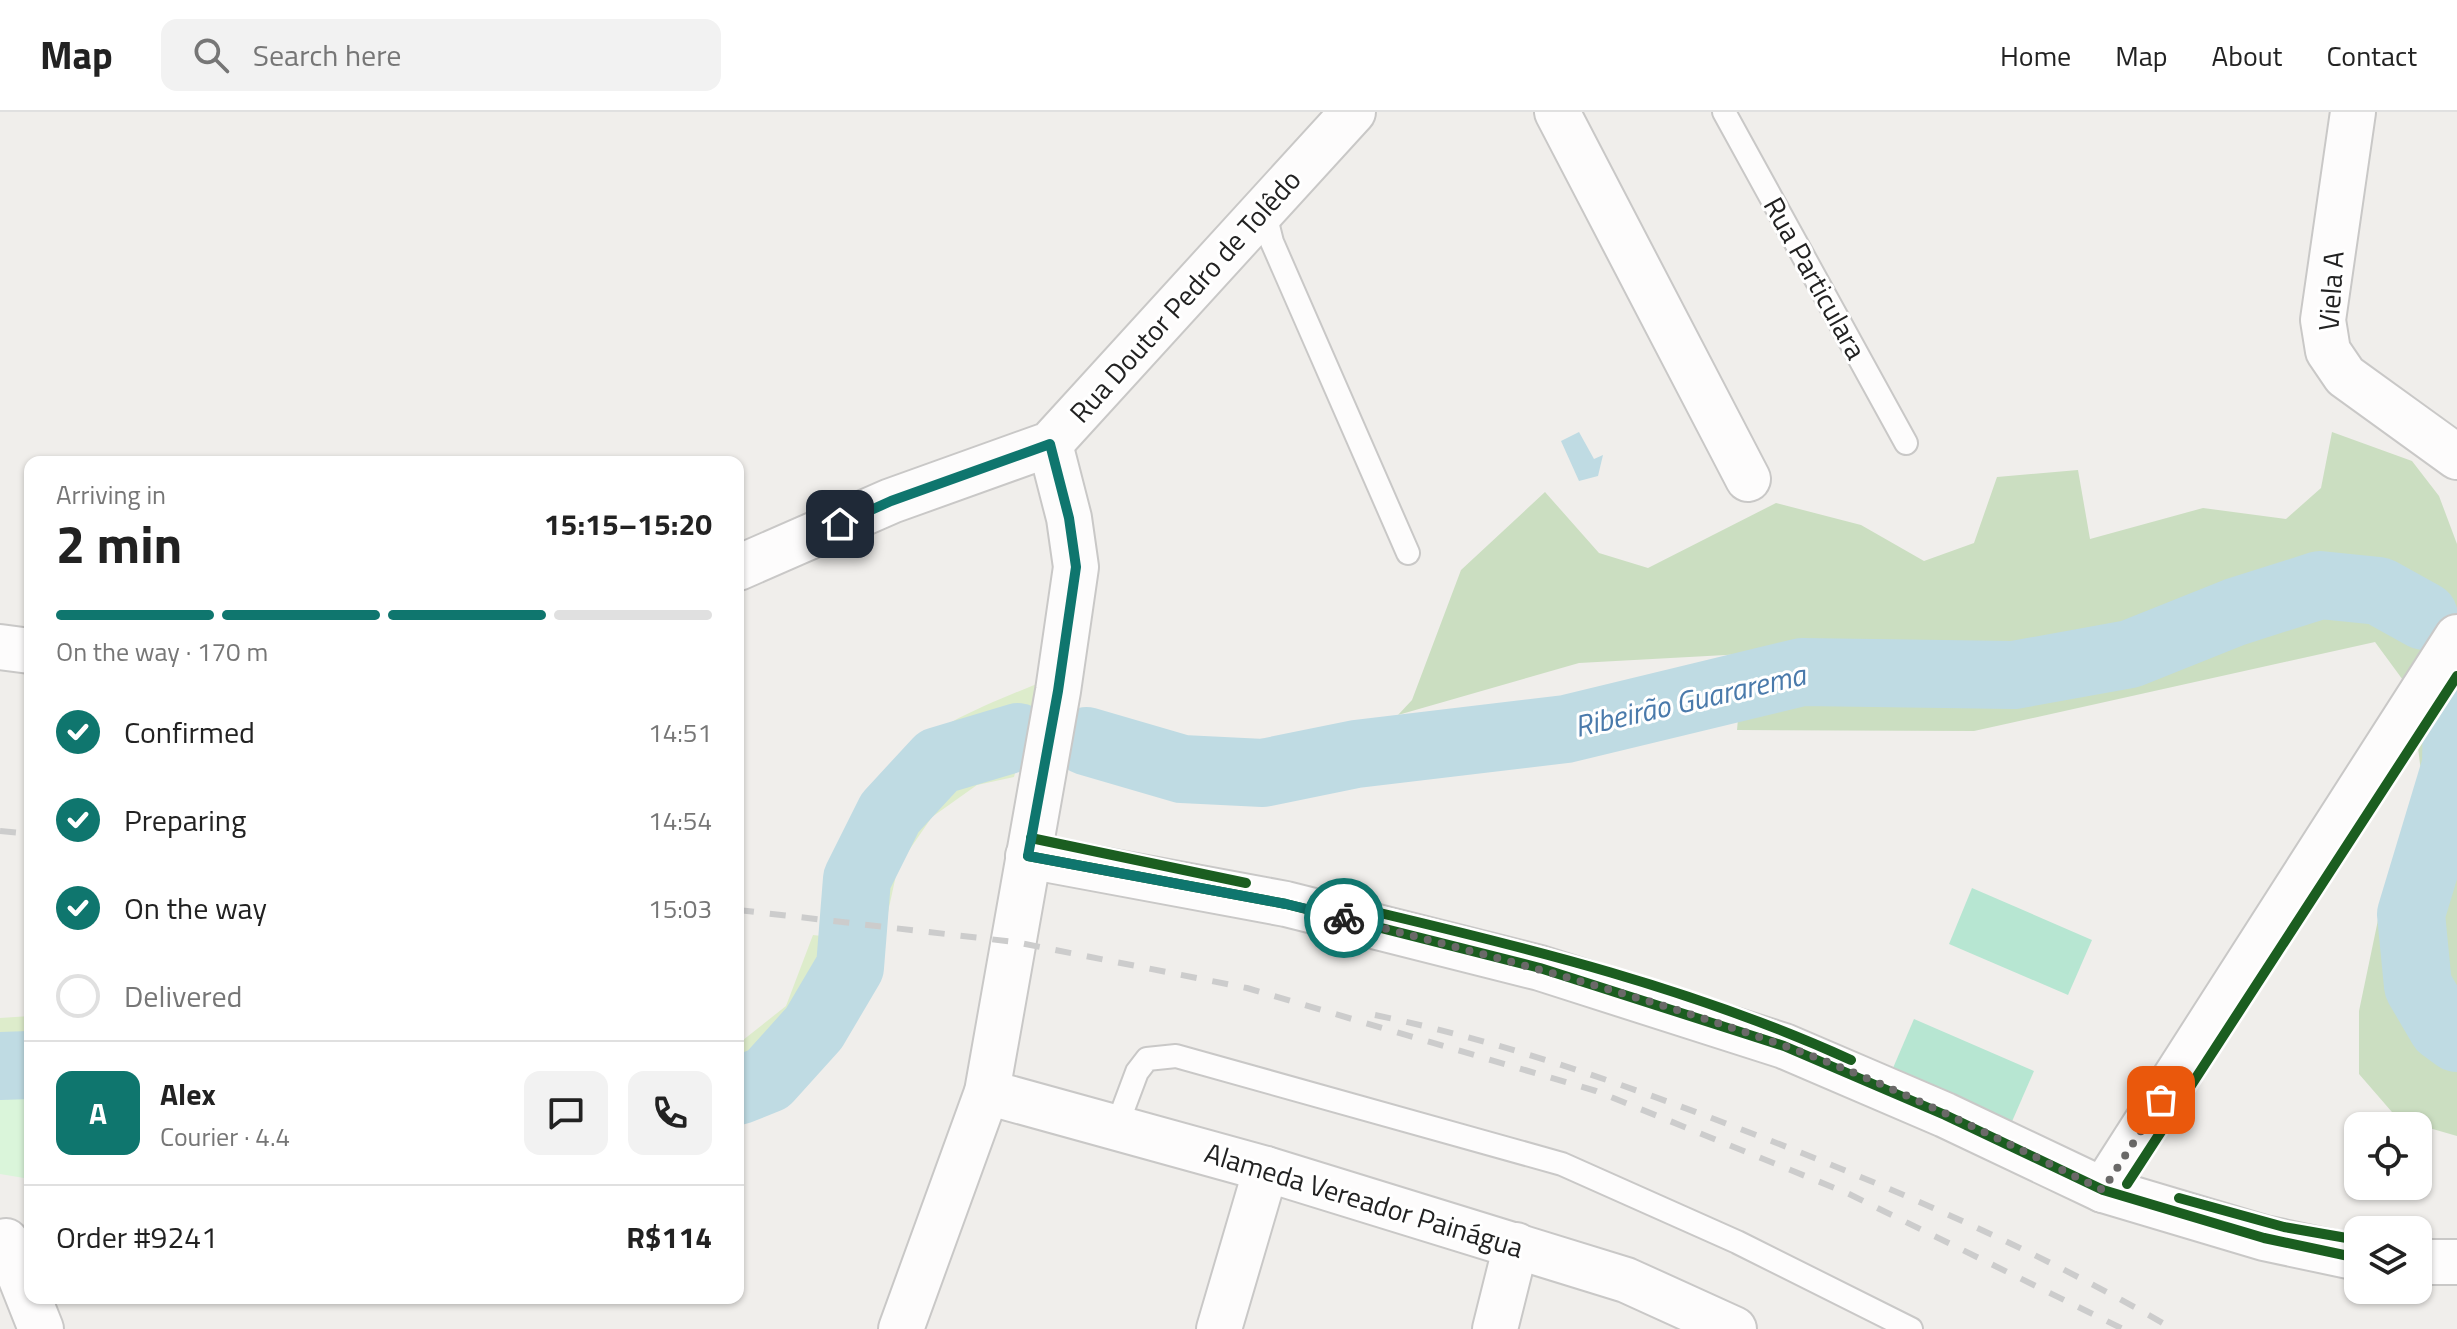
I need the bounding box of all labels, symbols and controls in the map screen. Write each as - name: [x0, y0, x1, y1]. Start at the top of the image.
- search box: [161, 19, 721, 91]
- text: Map: [40, 26, 113, 84]
- text: Search here: [253, 32, 402, 78]
- icon: search: [189, 33, 233, 77]
- text: Home: [2000, 34, 2071, 77]
- text: Map: [2115, 34, 2168, 77]
- text: About: [2212, 34, 2282, 77]
- text: Contact: [2326, 34, 2417, 77]
- street label: Rua Doutor Pedro de Tolêdo: [1059, 159, 1311, 432]
- street label: Rua Particulara: [1753, 189, 1878, 367]
- street label: Viela A: [2306, 249, 2355, 332]
- text: Arriving in: [56, 475, 166, 514]
- pin: [806, 490, 874, 558]
- text: 15:15–15:20: [544, 501, 712, 547]
- icon: home: [818, 502, 862, 546]
- text: 2 min: [56, 504, 182, 583]
- text: On the way · 170 m: [56, 632, 268, 671]
- water label: Ribeirão Guararema: [1570, 651, 1812, 749]
- text: Confirmed: [124, 709, 255, 755]
- icon: check: [56, 710, 100, 754]
- text: 14:51: [648, 713, 712, 752]
- text: Preparing: [124, 797, 246, 843]
- icon: check: [56, 798, 100, 842]
- text: 14:54: [648, 801, 712, 840]
- courier: [1304, 878, 1384, 958]
- text: On the way: [124, 885, 267, 931]
- icon: check: [56, 886, 100, 930]
- text: 15:03: [648, 889, 712, 928]
- icon: bike: [1322, 896, 1366, 940]
- text: Delivered: [124, 973, 242, 1019]
- pin: [2127, 1066, 2195, 1134]
- text: Alex: [160, 1071, 216, 1117]
- button: chat: [524, 1071, 608, 1155]
- button: phone: [628, 1071, 712, 1155]
- icon: bag: [2139, 1078, 2183, 1122]
- text: A: [89, 1090, 107, 1136]
- map controls: [2344, 1112, 2432, 1304]
- button: locate: [2344, 1112, 2432, 1200]
- text: Courier · 4.4: [160, 1117, 290, 1156]
- street label: Alameda Vereador Painágua: [1199, 1131, 1529, 1269]
- text: Order #9241: [56, 1214, 218, 1260]
- text: R$114: [626, 1214, 712, 1260]
- button: layers: [2344, 1216, 2432, 1304]

